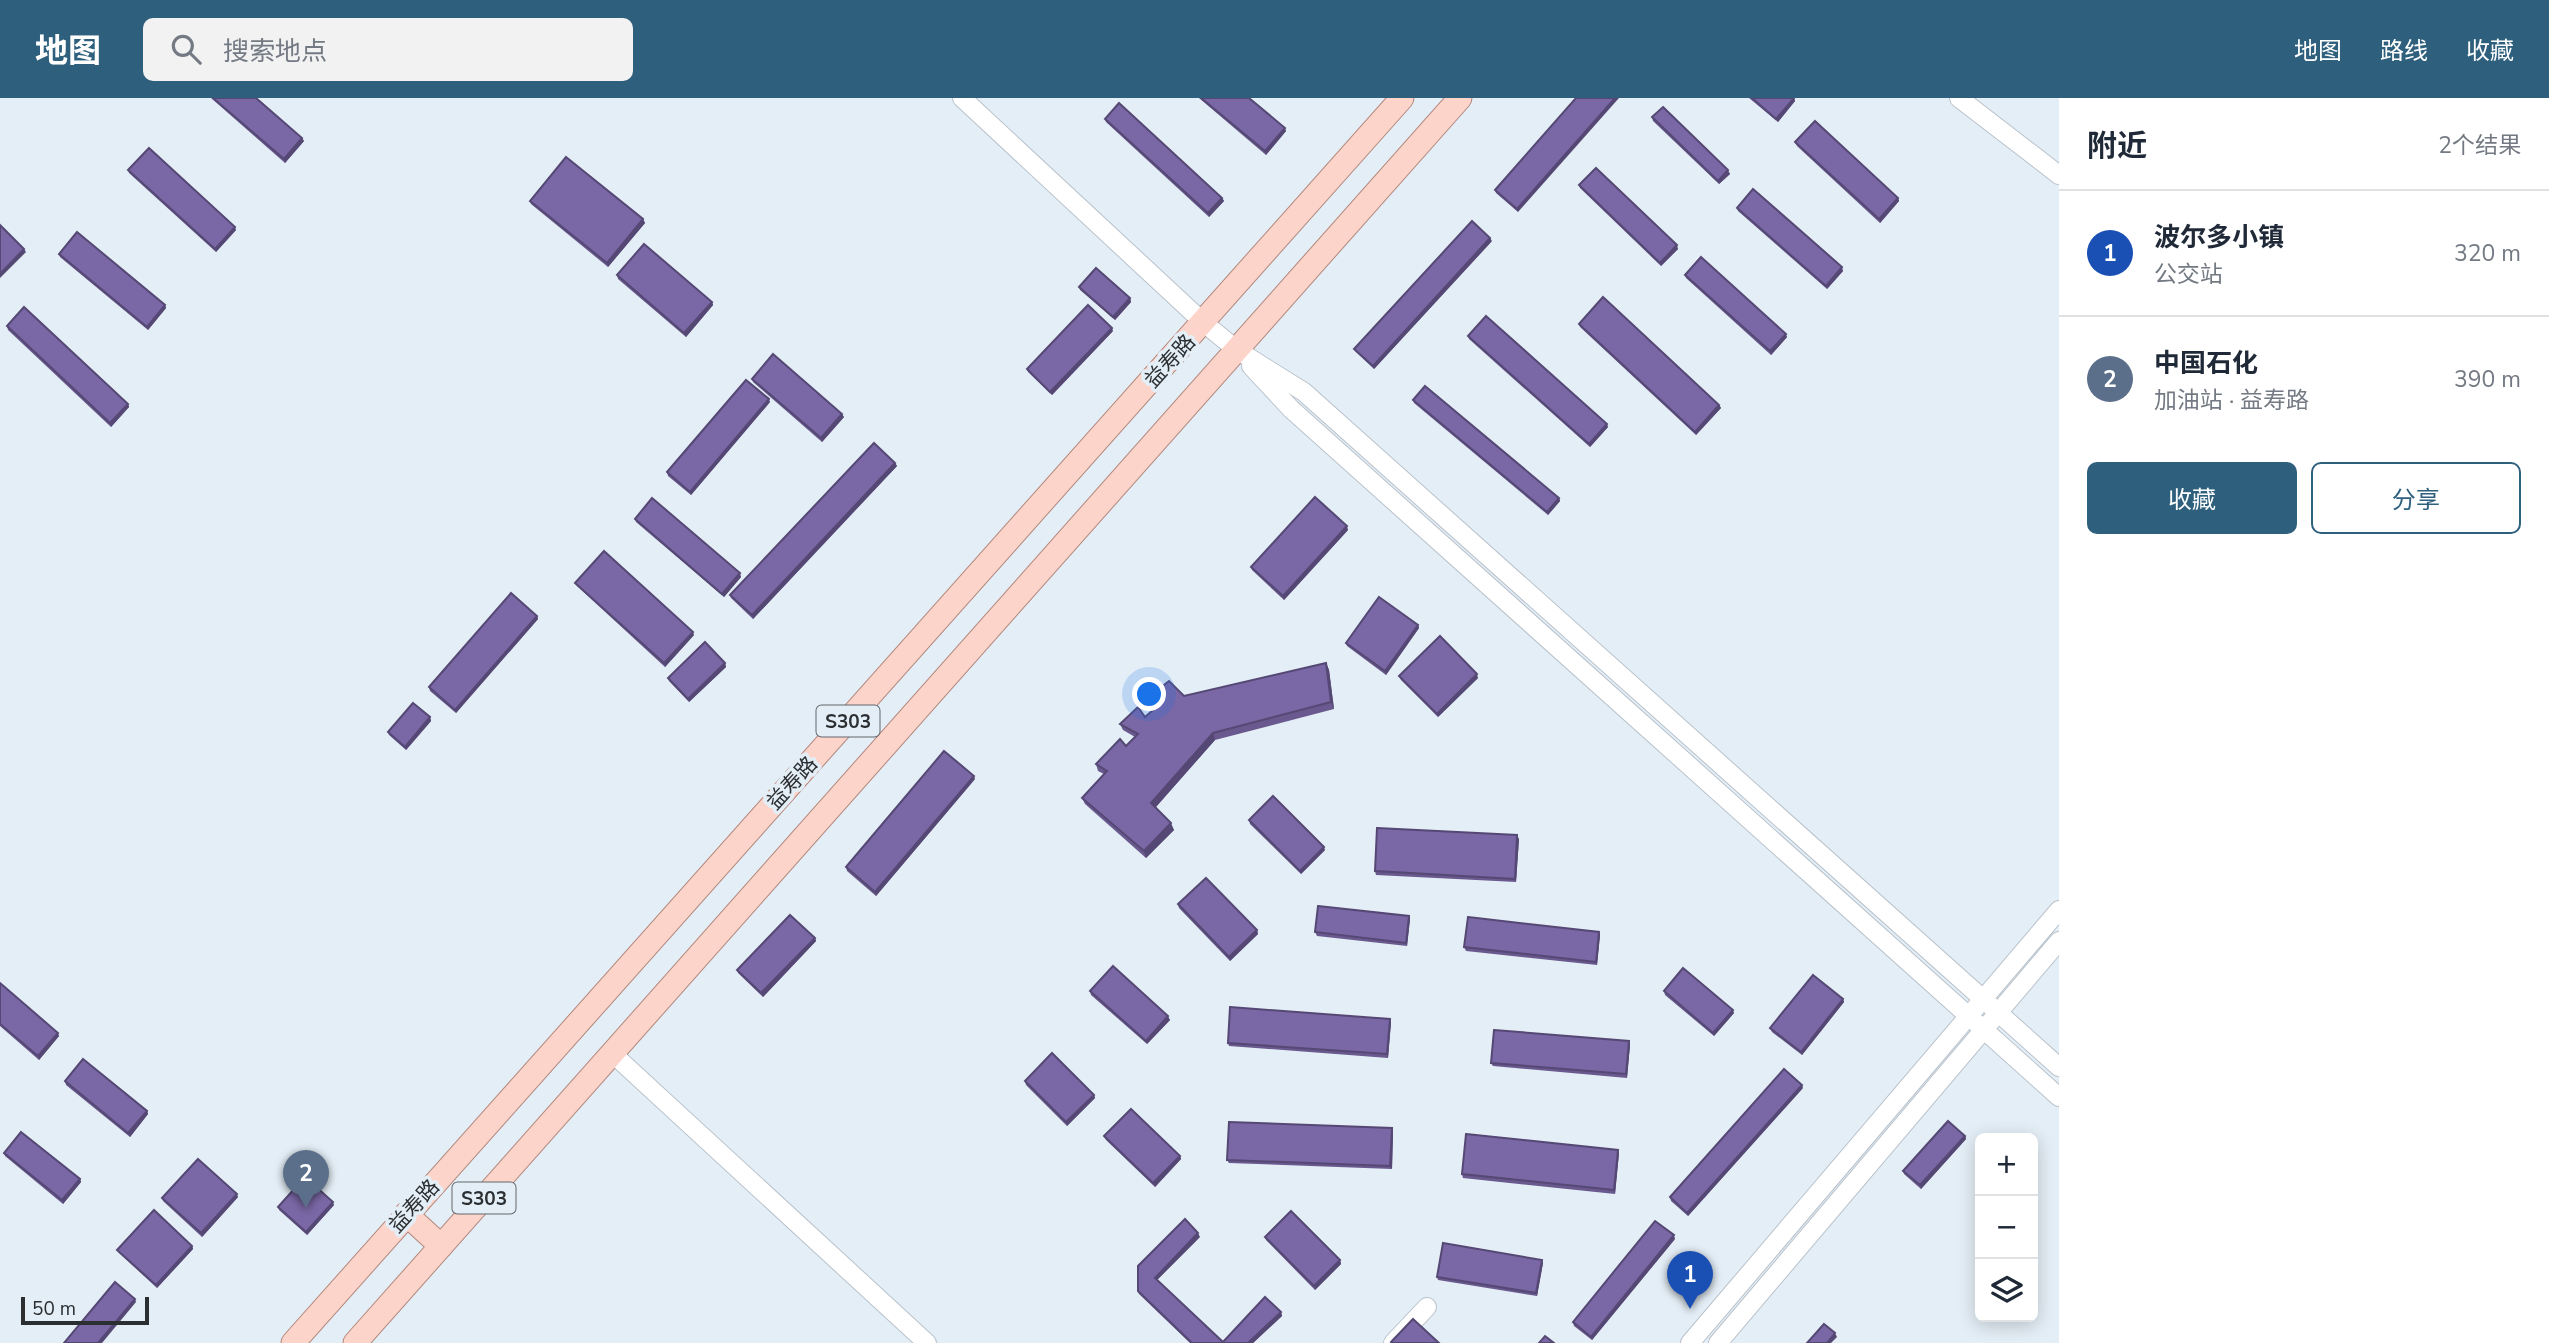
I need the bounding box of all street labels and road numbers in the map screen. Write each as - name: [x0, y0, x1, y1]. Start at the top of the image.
- street label: 益寿路: [1139, 328, 1201, 394]
- road number: S303: [816, 706, 880, 736]
- street label: 益寿路: [761, 750, 823, 816]
- street label: 益寿路: [383, 1173, 445, 1239]
- road number: S303: [452, 1182, 516, 1214]

